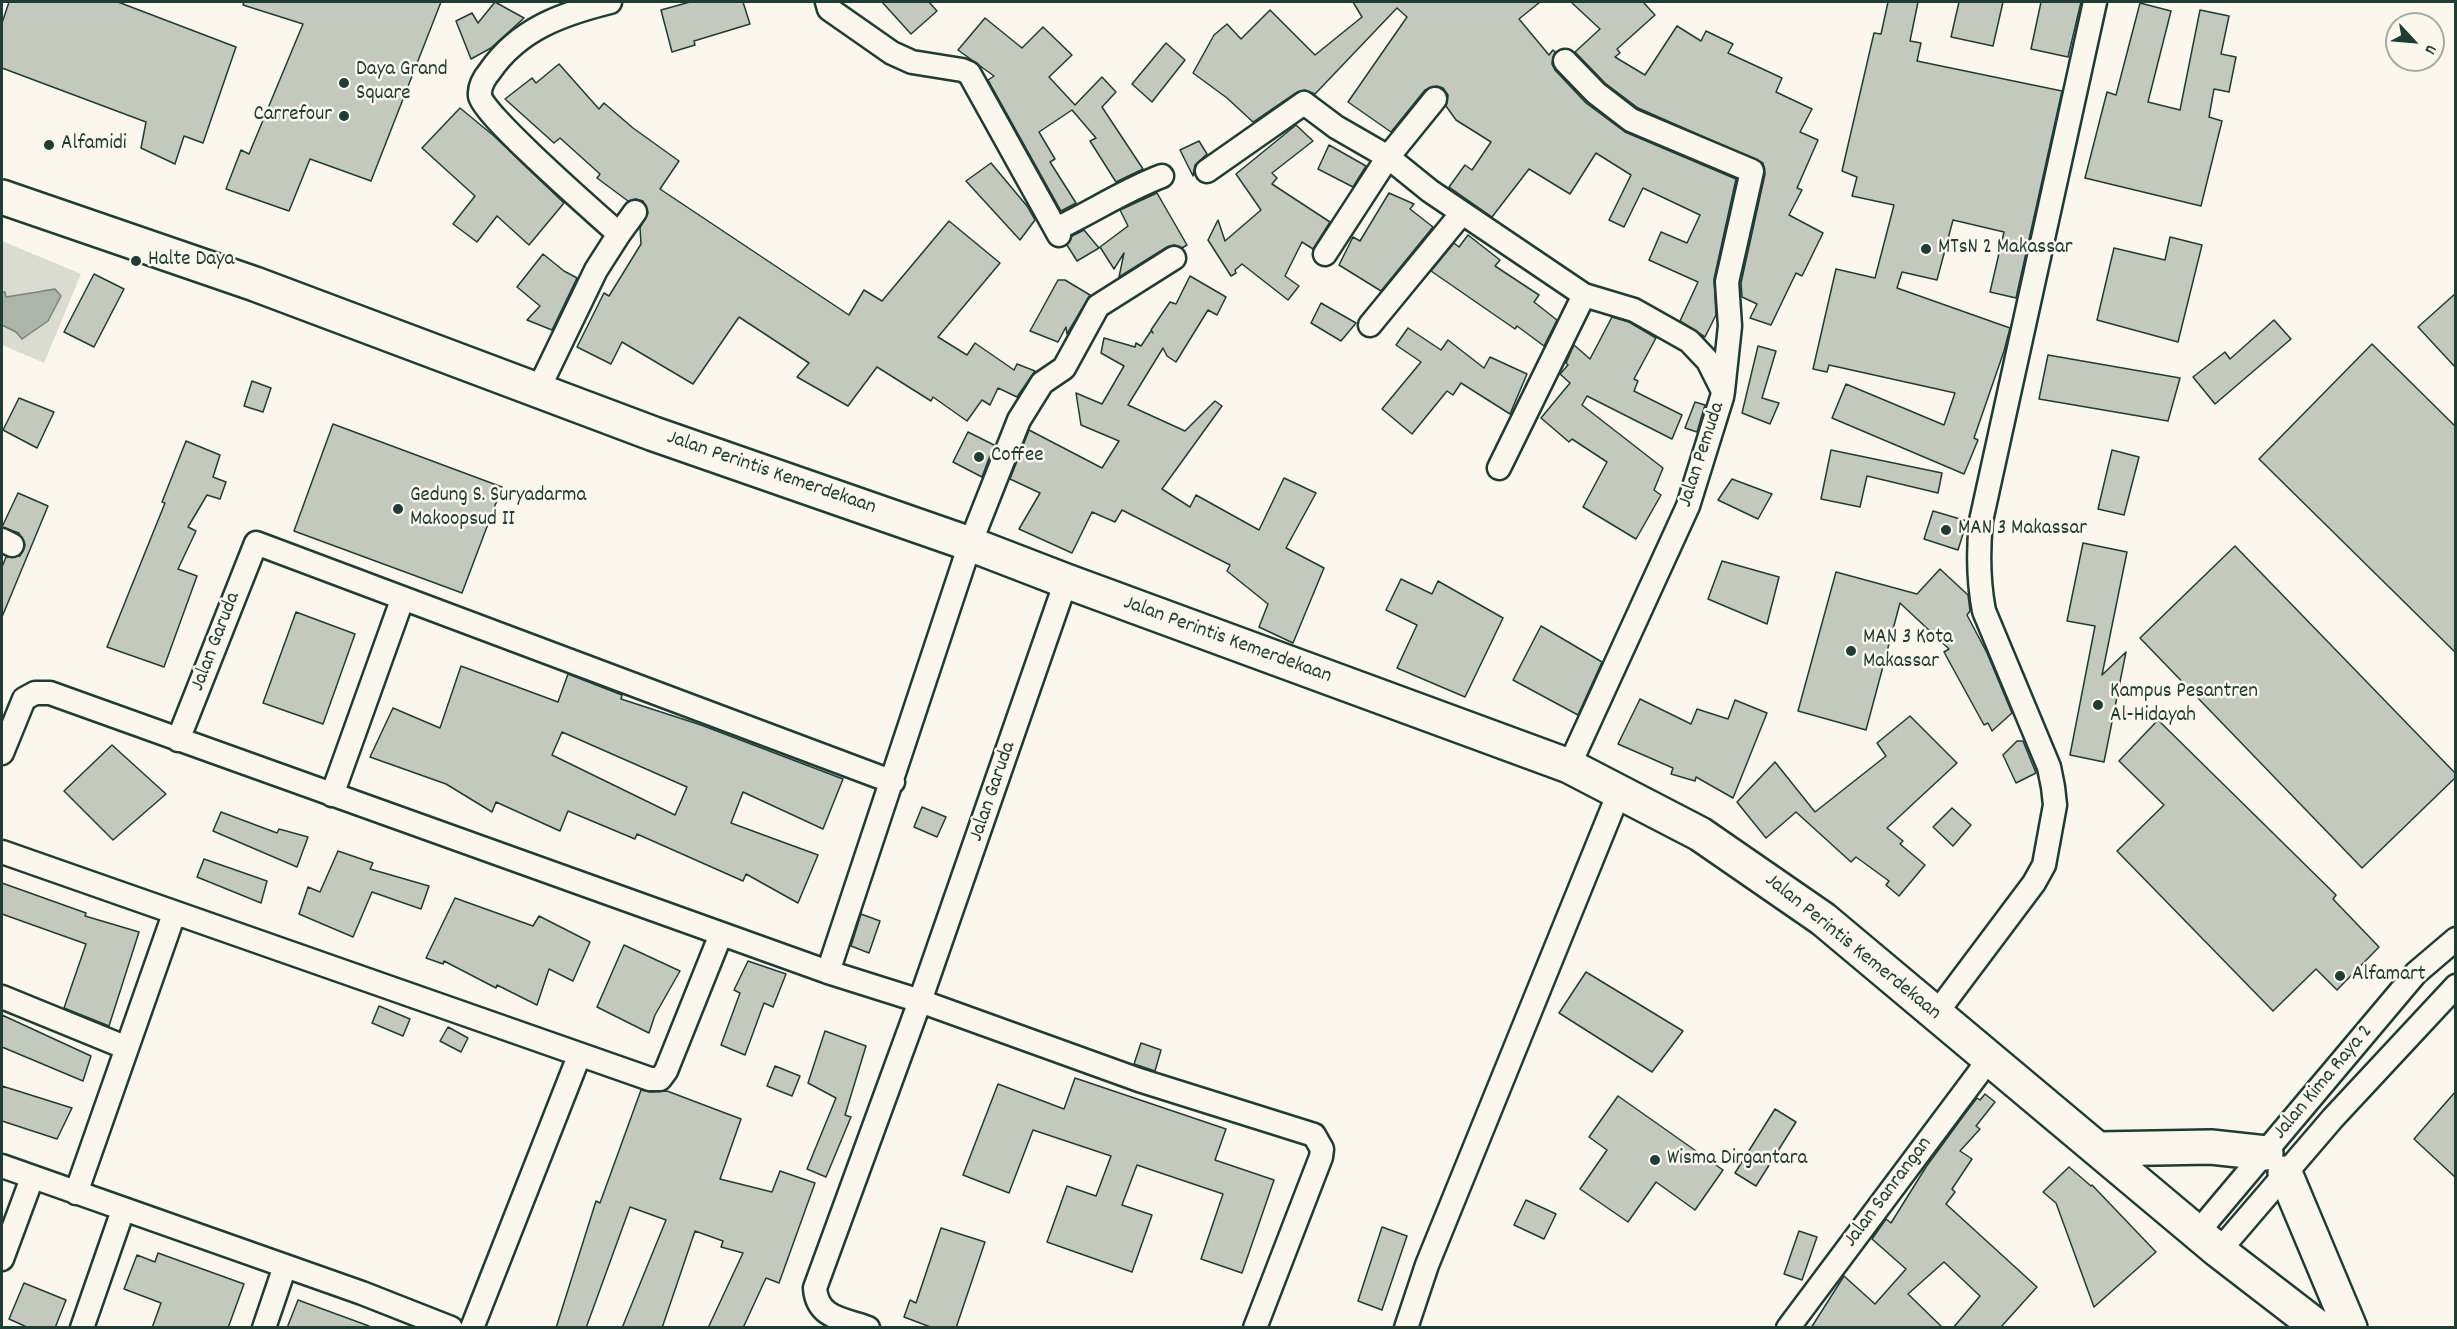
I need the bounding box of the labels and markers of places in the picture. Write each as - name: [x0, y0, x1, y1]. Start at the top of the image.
- place label: Daya Grand Square: [356, 58, 448, 108]
- marker: Daya Grand Square: [337, 76, 351, 90]
- place label: Carrefour: [253, 103, 332, 129]
- marker: Carrefour: [337, 109, 351, 123]
- place label: Alfamidi: [61, 132, 127, 158]
- marker: Alfamidi: [42, 138, 56, 152]
- place label: MTsN 2 Makassar: [1938, 236, 2073, 262]
- marker: MTsN 2 Makassar: [1919, 242, 1933, 256]
- place label: Halte Daya: [148, 248, 234, 274]
- marker: Halte Daya: [129, 254, 143, 268]
- place label: Coffee: [991, 444, 1043, 470]
- marker: Coffee: [972, 450, 986, 464]
- place label: Gedung S. Suryadarma Makoopsud II: [410, 484, 586, 534]
- marker: Gedung S. Suryadarma Makoopsud II: [391, 502, 405, 516]
- place label: MAN 3 Makassar: [1958, 517, 2087, 543]
- marker: MAN 3 Makassar: [1939, 523, 1953, 537]
- place label: MAN 3 Kota Makassar: [1863, 626, 1953, 676]
- marker: MAN 3 Kota Makassar: [1844, 644, 1858, 658]
- place label: Kampus Pesantren Al-Hidayah: [2110, 680, 2258, 730]
- marker: Kampus Pesantren Al-Hidayah: [2091, 698, 2105, 712]
- place label: Alfamart: [2352, 963, 2426, 989]
- marker: Alfamart: [2333, 969, 2347, 983]
- place label: Wisma Dirgantara: [1667, 1147, 1807, 1173]
- marker: Wisma Dirgantara: [1648, 1153, 1662, 1167]

